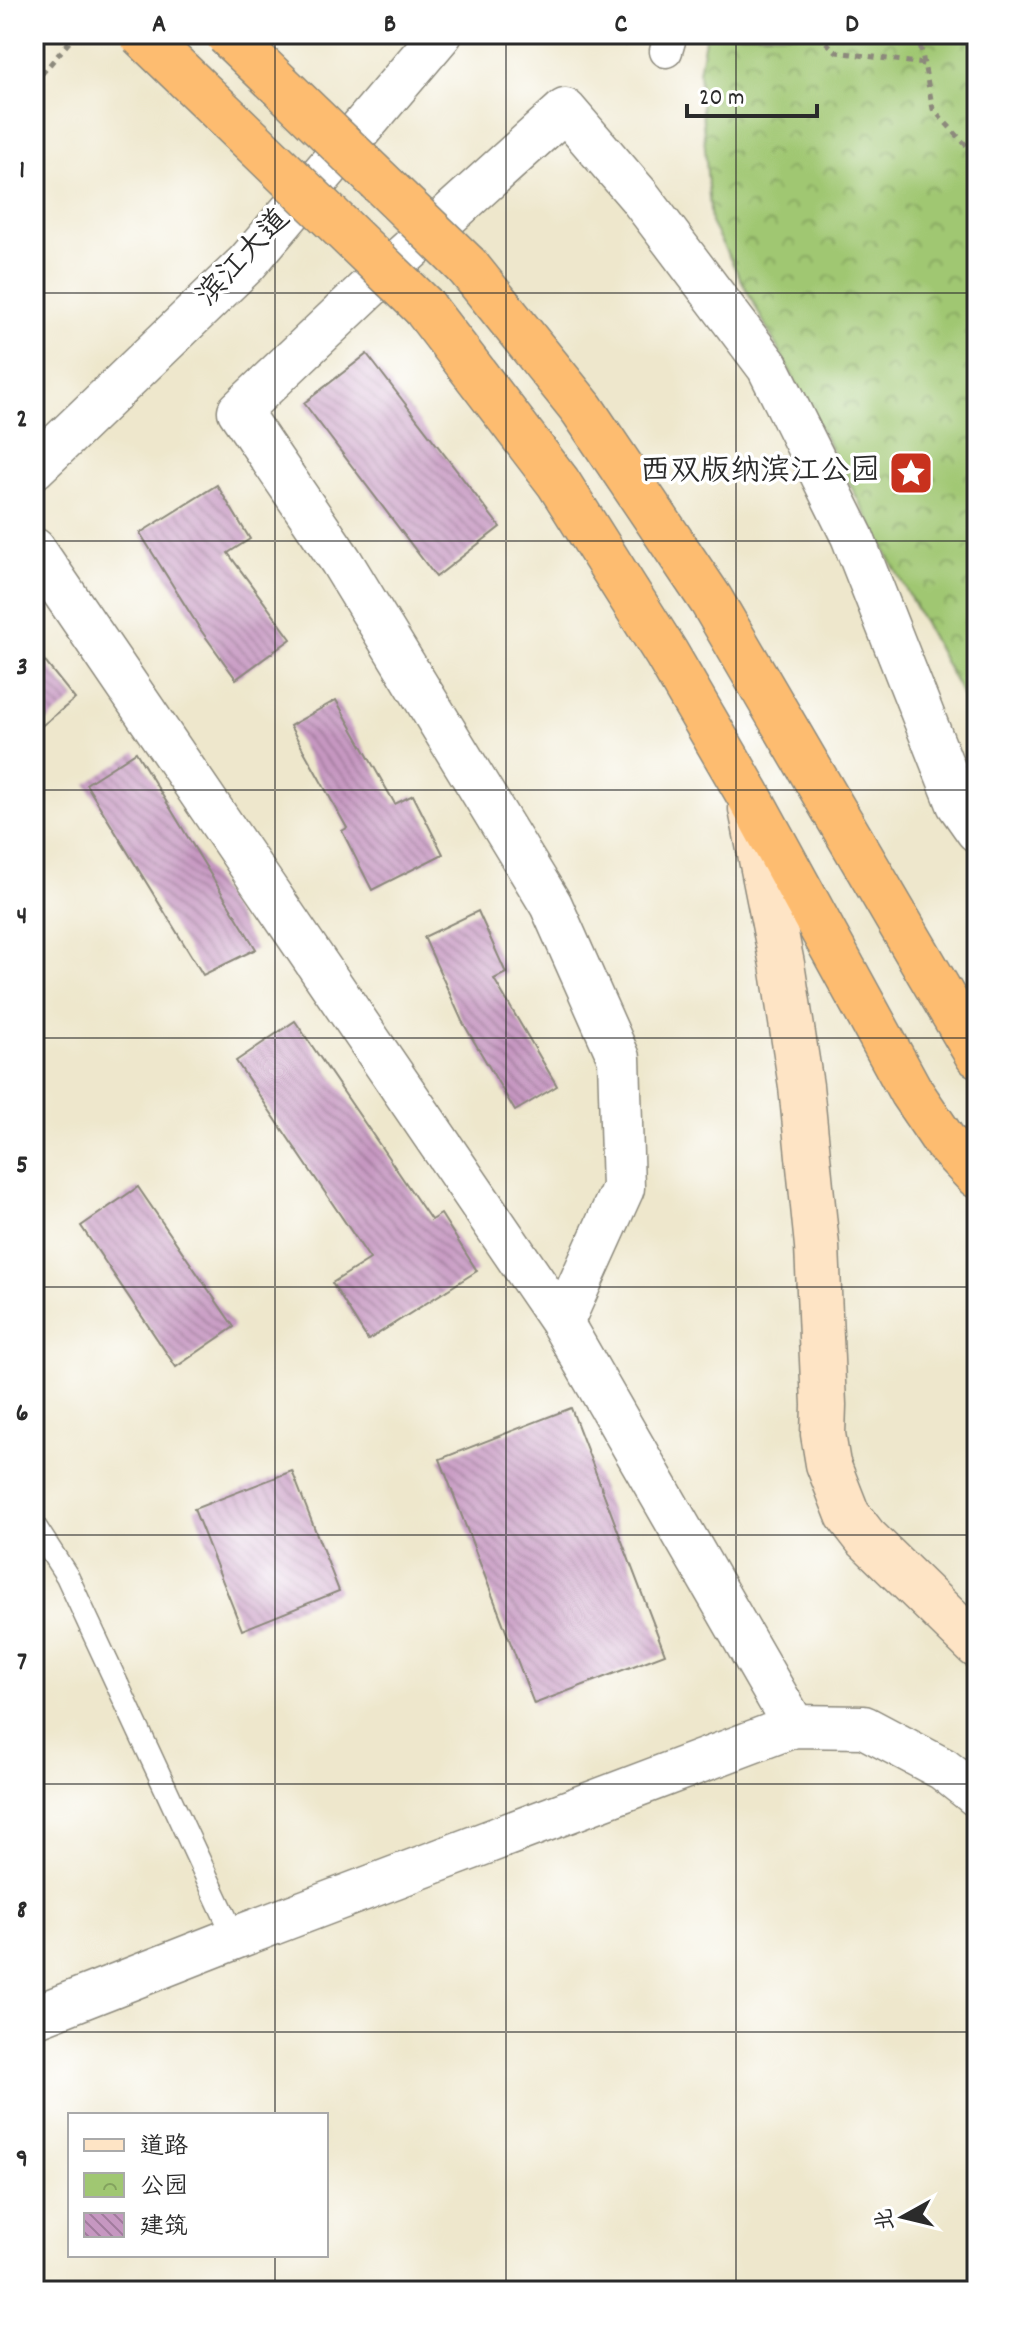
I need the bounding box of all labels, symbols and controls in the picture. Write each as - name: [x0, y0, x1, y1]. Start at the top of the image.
- text: A: [152, 7, 166, 44]
- text: B: [384, 7, 396, 44]
- text: C: [615, 7, 628, 44]
- text: D: [845, 7, 859, 44]
- scale bar: [687, 68, 817, 118]
- text: 20 m: [699, 82, 745, 116]
- text: 1: [19, 153, 25, 190]
- street label: 滨江大道: [188, 200, 302, 318]
- text: 2: [16, 402, 28, 439]
- place icon: 西双版纳滨江公园: [887, 449, 935, 497]
- place label: 西双版纳滨江公园: [640, 452, 880, 495]
- text: 3: [16, 650, 28, 687]
- text: 4: [17, 899, 27, 936]
- text: 5: [16, 1148, 28, 1185]
- text: 6: [16, 1396, 28, 1433]
- text: 7: [17, 1645, 27, 1682]
- text: 8: [17, 1893, 27, 1930]
- legend: [68, 2113, 328, 2257]
- text: 道路: [140, 2131, 188, 2165]
- text: 9: [16, 2142, 28, 2179]
- text: 公园: [140, 2171, 188, 2205]
- north arrow: [863, 2177, 943, 2257]
- text: 北: [870, 2206, 904, 2232]
- text: 建筑: [140, 2211, 188, 2245]

